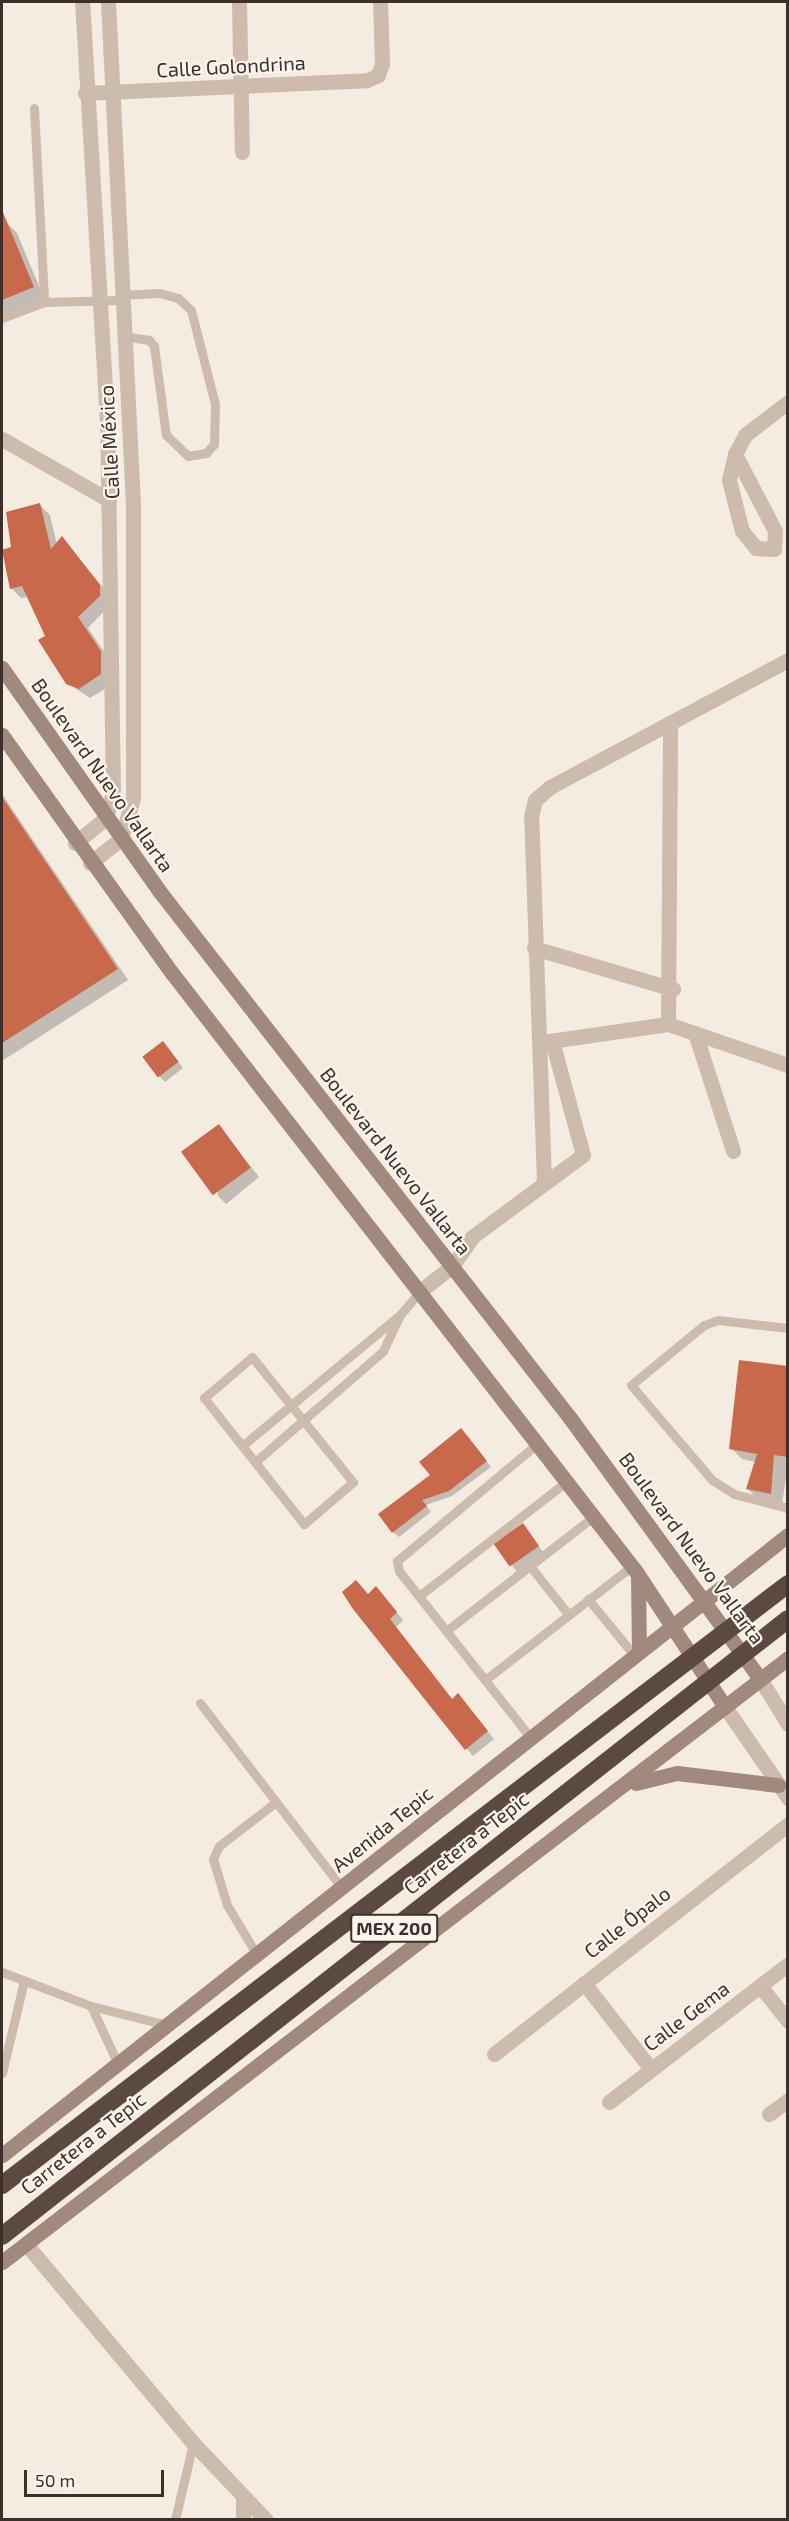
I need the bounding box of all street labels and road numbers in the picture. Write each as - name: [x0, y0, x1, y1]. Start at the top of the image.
- street label: Calle Golondrina: [156, 50, 306, 82]
- street label: Calle México: [94, 384, 124, 500]
- street label: Boulevard Nuevo Vallarta: [27, 673, 179, 877]
- street label: Boulevard Nuevo Vallarta: [315, 1062, 477, 1260]
- street label: Boulevard Nuevo Vallarta: [614, 1447, 770, 1649]
- street label: Avenida Tepic: [327, 1781, 437, 1877]
- street label: Carretera a Tepic: [398, 1787, 534, 1899]
- street label: Calle Ópalo: [579, 1881, 675, 1963]
- road number: MEX 200: [349, 1913, 439, 1943]
- street label: Calle Gema: [638, 1976, 734, 2056]
- street label: Carretera a Tepic: [15, 2087, 151, 2199]

